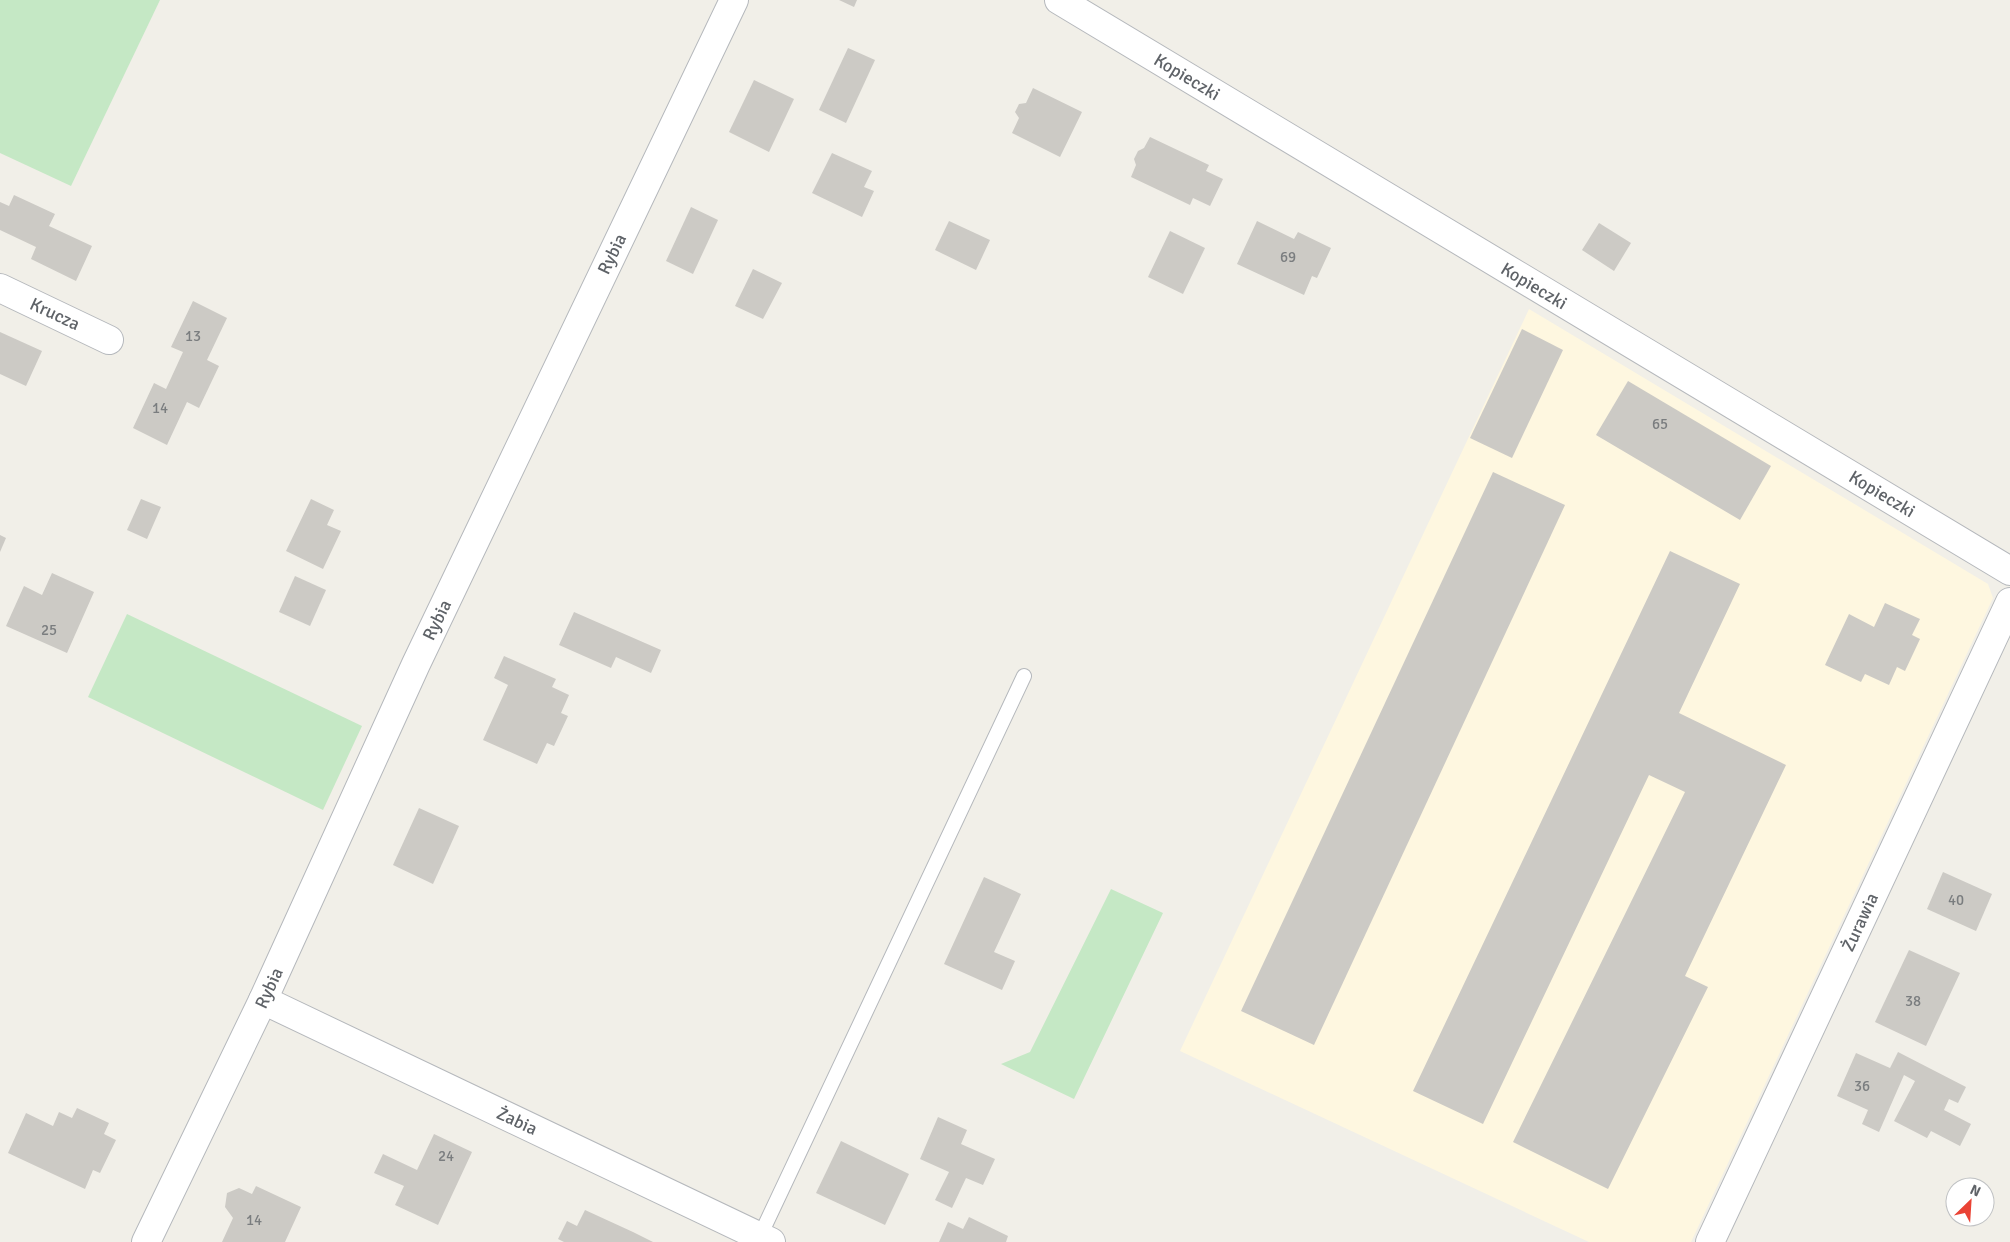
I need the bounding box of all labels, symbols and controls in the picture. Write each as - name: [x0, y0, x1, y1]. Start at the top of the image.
- street label: Kopieczki: [1150, 49, 1224, 105]
- street label: Rybia: [593, 230, 631, 278]
- house number: 69: [1280, 248, 1296, 266]
- street label: Kopieczki: [1497, 258, 1571, 314]
- street label: Krucza: [26, 293, 84, 335]
- house number: 13: [185, 327, 201, 345]
- house number: 14: [152, 399, 168, 417]
- house number: 65: [1652, 415, 1668, 433]
- street label: Kopieczki: [1845, 466, 1919, 522]
- street label: Rybia: [418, 596, 456, 644]
- house number: 25: [41, 621, 57, 639]
- street label: Żurawia: [1837, 889, 1883, 955]
- house number: 40: [1948, 891, 1964, 909]
- street label: Rybia: [250, 964, 288, 1012]
- house number: 38: [1905, 992, 1921, 1010]
- house number: 36: [1854, 1077, 1870, 1095]
- street label: Żabia: [493, 1102, 541, 1140]
- house number: 24: [438, 1147, 454, 1165]
- north arrow: [1945, 1177, 1995, 1227]
- text: N: [1967, 1181, 1983, 1200]
- house number: 14: [246, 1211, 262, 1229]

